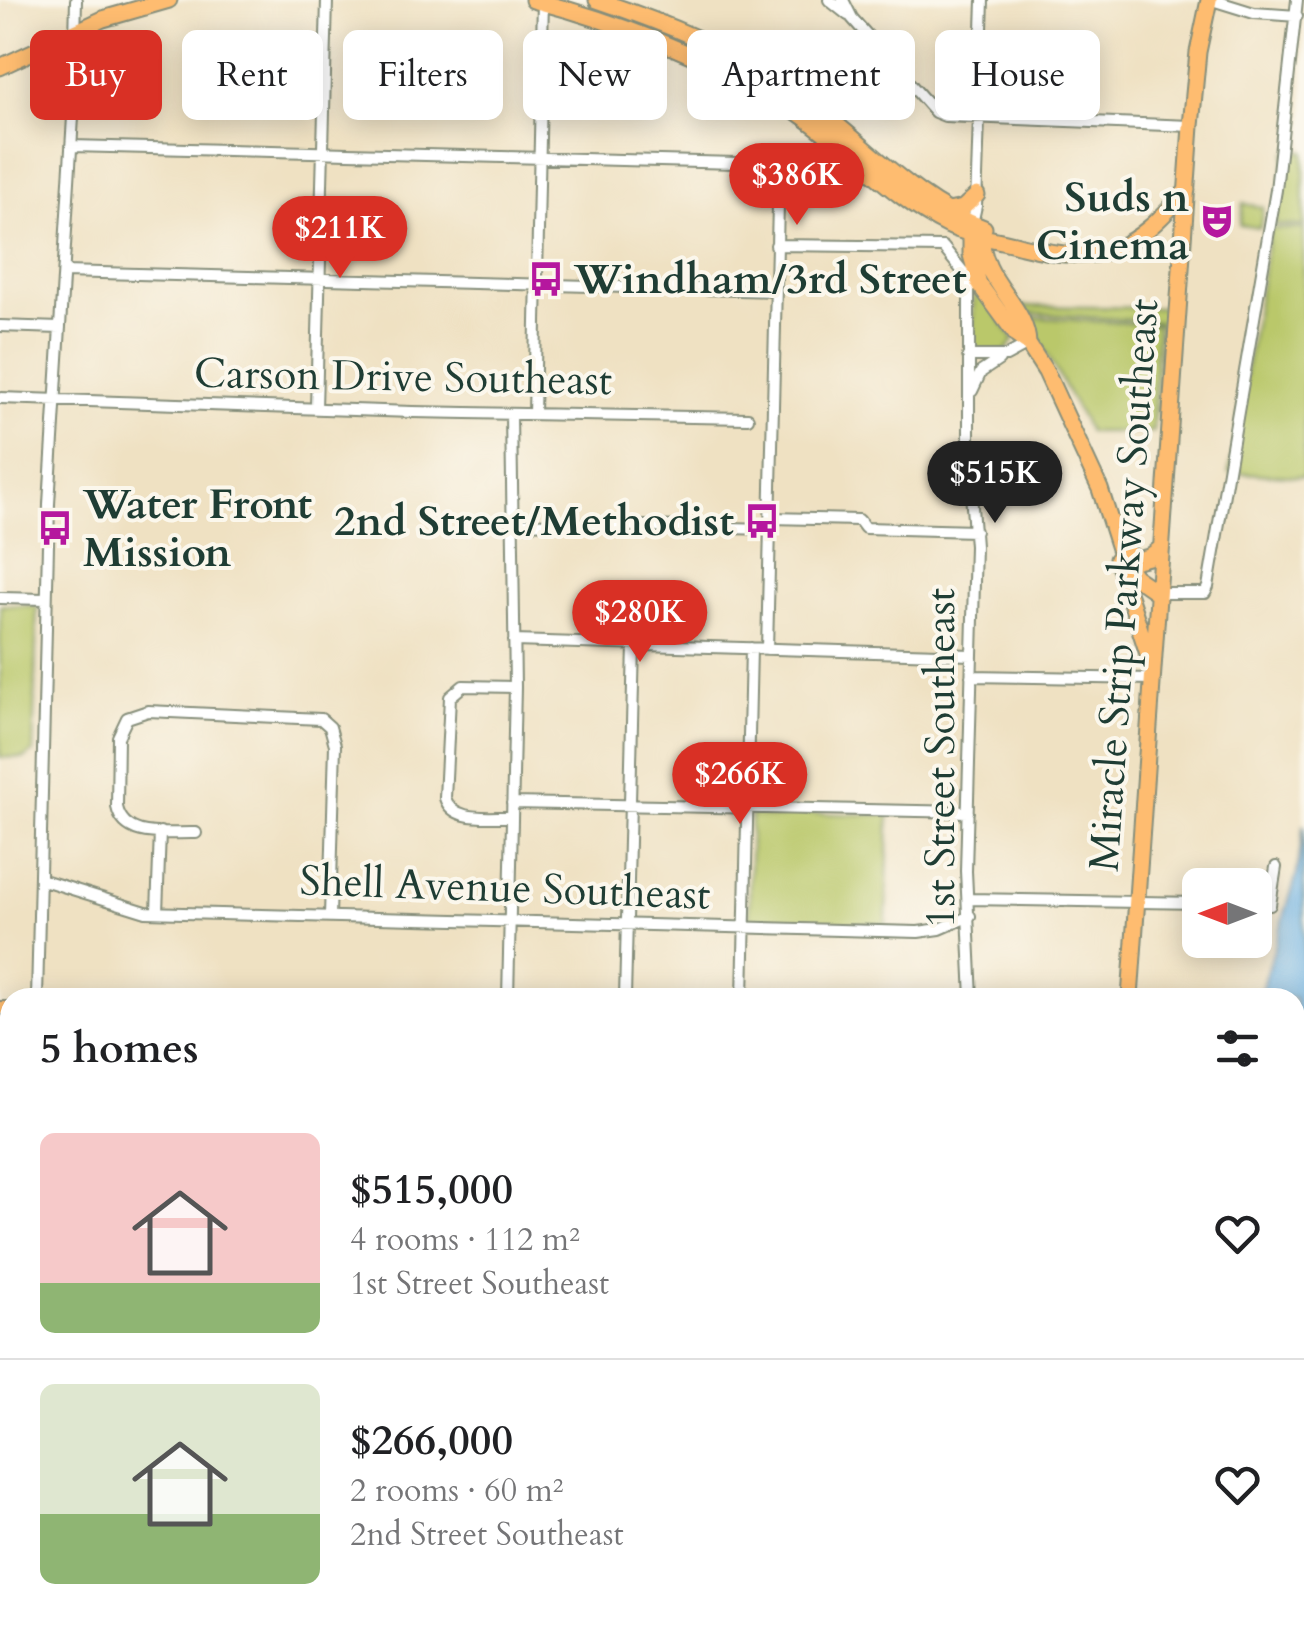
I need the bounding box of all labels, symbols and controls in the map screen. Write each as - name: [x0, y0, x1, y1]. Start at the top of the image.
- chip: Buy: [30, 30, 162, 120]
- chip: Rent: [182, 30, 323, 120]
- chip: Filters: [343, 30, 503, 120]
- chip: New: [523, 30, 667, 120]
- chip: Apartment: [687, 30, 915, 120]
- chip: House: [935, 30, 1100, 120]
- pin: $386K: [727, 143, 867, 228]
- text: $386K: [751, 153, 843, 197]
- place label: Suds n Cinema: [1036, 169, 1189, 274]
- pin: $211K: [270, 196, 410, 281]
- theatre icon: Suds n Cinema: [1198, 202, 1236, 240]
- text: $211K: [294, 206, 386, 250]
- place label: Windham/3rd Street: [573, 251, 967, 308]
- bus stop icon: Windham/3rd Street: [527, 260, 565, 298]
- street label: Miracle Strip Parkway Southeast: [1076, 297, 1172, 873]
- street label: Carson Drive Southeast: [194, 345, 612, 409]
- pin: $515K: [925, 441, 1065, 526]
- text: $515K: [949, 451, 1041, 495]
- place label: Water Front Mission: [82, 476, 312, 581]
- place label: 2nd Street/Methodist: [334, 493, 734, 550]
- bus stop icon: 2nd Street/Methodist: [743, 502, 781, 540]
- bus stop icon: Water Front Mission: [36, 509, 74, 547]
- pin: $280K: [570, 580, 710, 665]
- street label: 1st Street Southeast: [912, 588, 969, 928]
- text: $280K: [594, 590, 686, 634]
- pin: $266K: [670, 742, 810, 827]
- text: $266K: [694, 752, 786, 796]
- street label: Shell Avenue Southeast: [299, 852, 711, 924]
- north arrow: [1182, 868, 1272, 958]
- map controls: [1182, 868, 1272, 958]
- text: 5 homes: [40, 1020, 198, 1077]
- icon: filters: [1210, 1021, 1265, 1076]
- text: $515,000: [350, 1161, 513, 1218]
- icon: home: [120, 1173, 240, 1293]
- icon: heart: [1210, 1206, 1265, 1261]
- text: 4 rooms · 112 m²: [350, 1218, 580, 1262]
- text: 1st Street Southeast: [350, 1262, 609, 1306]
- text: $266,000: [350, 1412, 513, 1469]
- icon: home: [120, 1424, 240, 1544]
- icon: heart: [1210, 1457, 1265, 1512]
- text: 2 rooms · 60 m²: [350, 1469, 563, 1513]
- text: 2nd Street Southeast: [350, 1513, 624, 1557]

